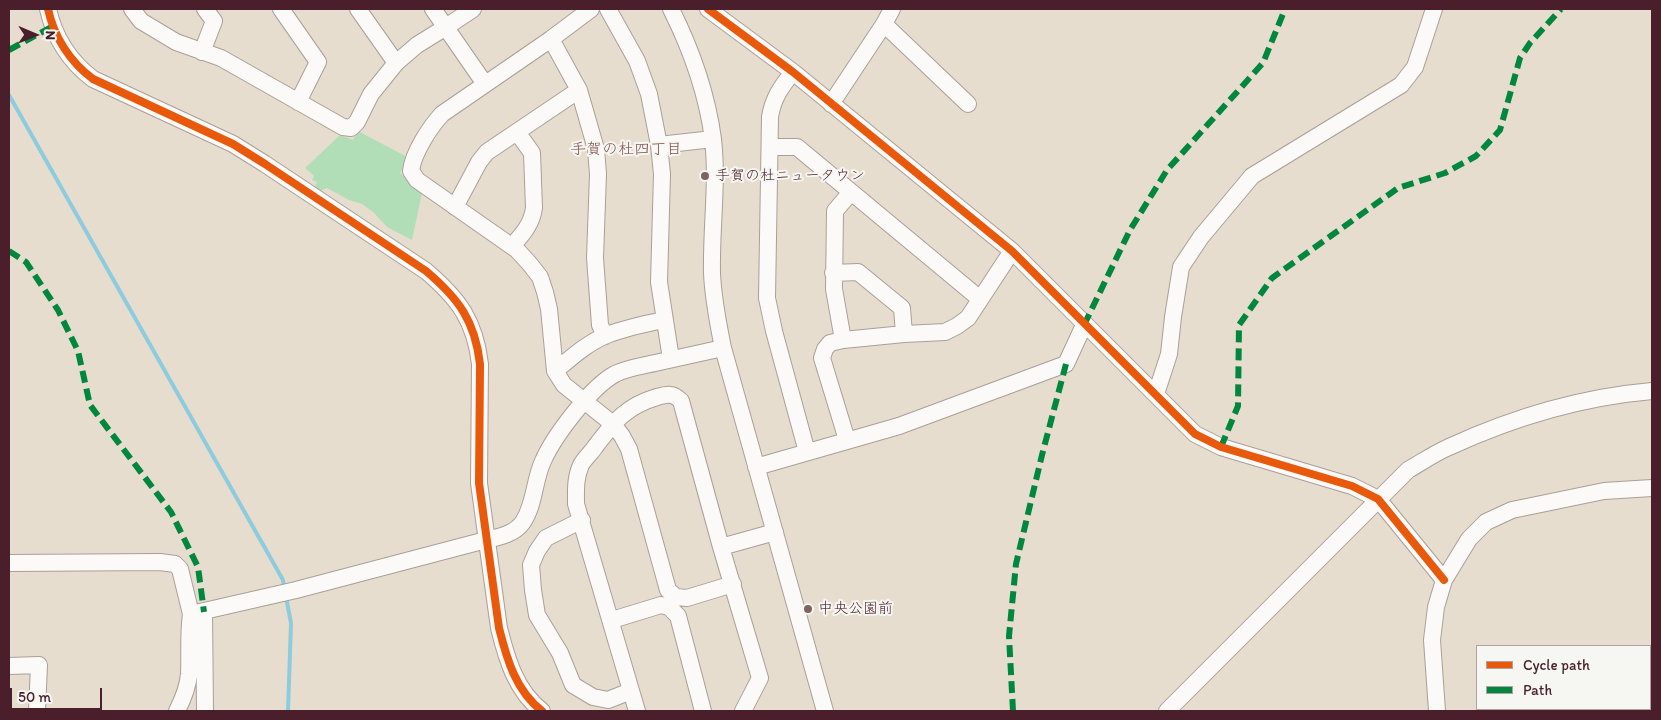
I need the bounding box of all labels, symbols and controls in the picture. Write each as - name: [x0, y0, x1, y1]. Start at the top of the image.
- north arrow: [10, 10, 60, 60]
- text: N: [42, 30, 59, 40]
- district label: 手賀の杜四丁目: [570, 140, 682, 160]
- place label: 手賀の杜ニュータウン: [715, 167, 865, 185]
- marker: 手賀の杜ニュータウン: [699, 170, 711, 182]
- place label: 中央公園前: [818, 600, 893, 618]
- marker: 中央公園前: [802, 603, 814, 615]
- legend: [1476, 645, 1651, 710]
- text: Cycle path: [1523, 656, 1590, 674]
- scale bar: [12, 678, 105, 710]
- text: Path: [1523, 681, 1552, 699]
- text: 50 m: [18, 688, 51, 706]

